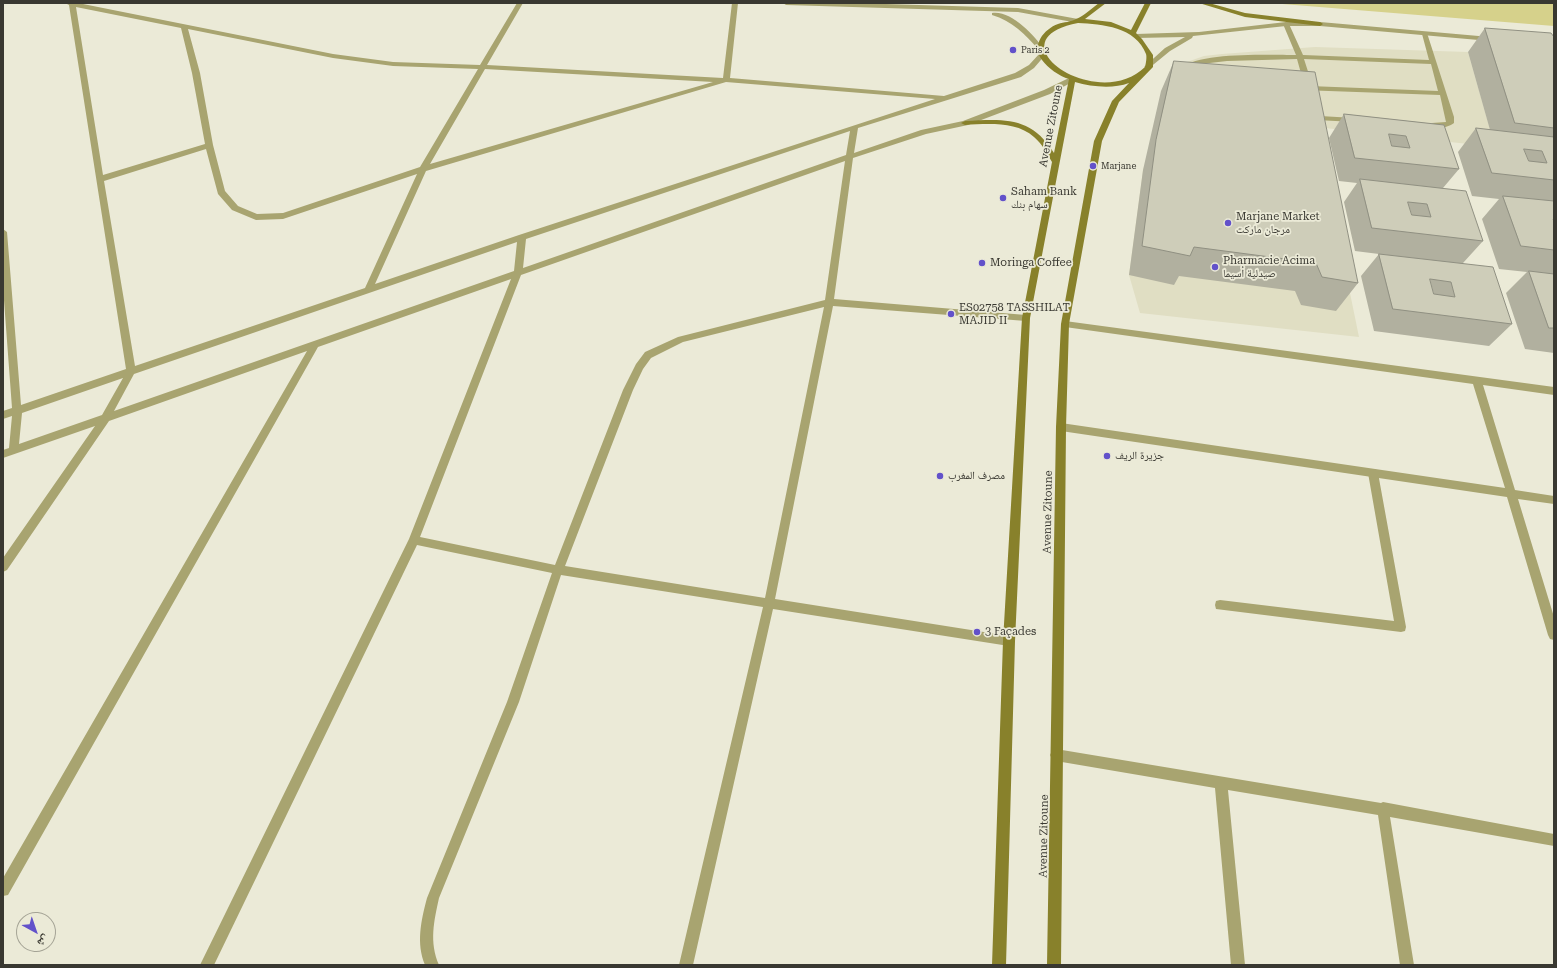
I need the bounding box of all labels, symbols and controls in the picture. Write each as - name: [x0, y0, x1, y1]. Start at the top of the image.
- marker: Paris 2: [1008, 45, 1018, 55]
- place label: Paris 2: [1021, 45, 1050, 55]
- street label: Avenue Zitoune: [1037, 84, 1065, 168]
- marker: Marjane: [1088, 161, 1098, 171]
- place label: Marjane: [1101, 161, 1136, 171]
- place label: Saham Bank سهام بنك: [1011, 185, 1077, 211]
- marker: Saham Bank سهام بنك: [998, 193, 1008, 203]
- place label: Marjane Market مرجان ماركت: [1236, 210, 1320, 236]
- marker: Marjane Market مرجان ماركت: [1223, 218, 1233, 228]
- place label: Pharmacie Acima صيدلية أسيما: [1223, 254, 1315, 280]
- place label: Moringa Coffee: [990, 256, 1072, 270]
- marker: Moringa Coffee: [977, 258, 987, 268]
- marker: Pharmacie Acima صيدلية أسيما: [1210, 262, 1220, 272]
- place label: ES02758 TASSHILAT MAJID II: [959, 301, 1070, 327]
- marker: ES02758 TASSHILAT MAJID II: [946, 309, 956, 319]
- place label: جزيرة الريف: [1115, 449, 1164, 463]
- marker: جزيرة الريف: [1102, 451, 1112, 461]
- place label: مصرف المغرب: [948, 469, 1005, 483]
- street label: Avenue Zitoune: [1041, 470, 1055, 554]
- marker: مصرف المغرب: [935, 471, 945, 481]
- place label: 3 Façades: [985, 625, 1036, 639]
- marker: 3 Façades: [972, 627, 982, 637]
- street label: Avenue Zitoune: [1037, 794, 1051, 878]
- north arrow: [16, 912, 56, 952]
- text: ش: [35, 932, 52, 950]

